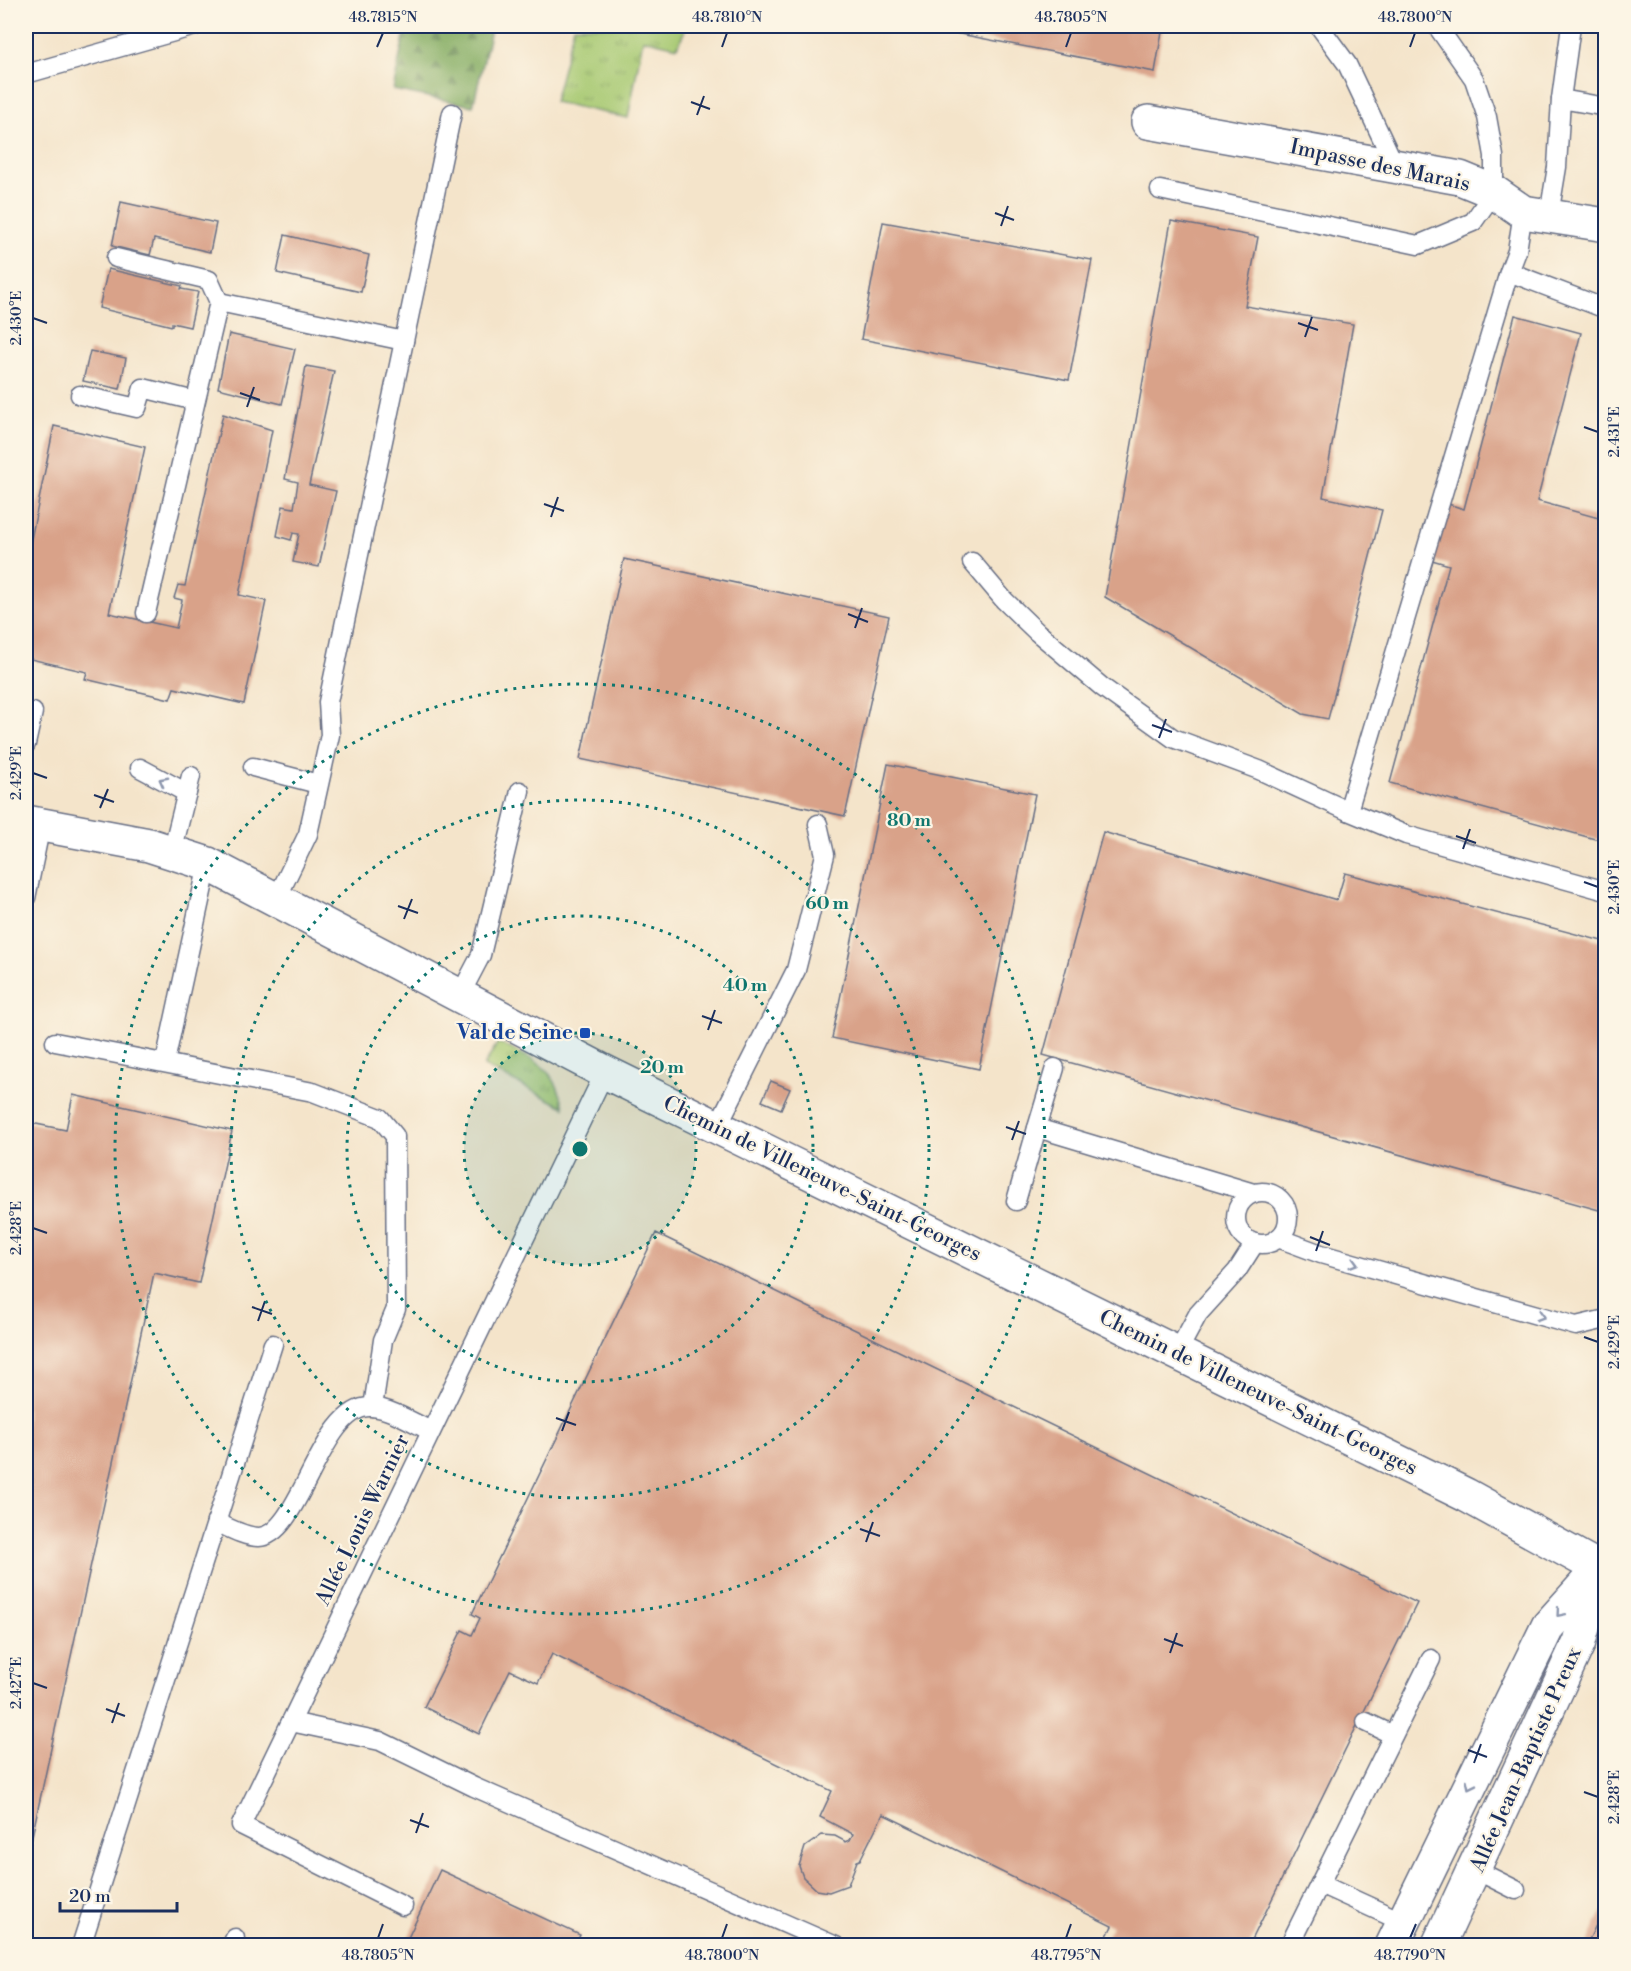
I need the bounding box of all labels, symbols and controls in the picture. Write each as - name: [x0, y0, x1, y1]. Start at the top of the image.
- text: 48.7815°N: [348, 8, 418, 27]
- text: 48.7810°N: [692, 8, 762, 27]
- text: 48.7805°N: [1035, 8, 1107, 27]
- text: 48.7800°N: [1378, 8, 1452, 27]
- street label: Impasse des Marais: [1288, 134, 1472, 198]
- text: 2.430°E: [7, 291, 26, 345]
- text: 2.431°E: [1605, 406, 1624, 458]
- text: 2.429°E: [7, 746, 26, 800]
- one-way arrow: [159, 776, 170, 788]
- text: 80 m: [887, 809, 932, 832]
- text: 2.430°E: [1605, 860, 1624, 914]
- text: 60 m: [805, 892, 849, 915]
- text: 40 m: [723, 974, 768, 997]
- place label: Val de Seine: [456, 1020, 573, 1046]
- marker: Val de Seine: [578, 1026, 592, 1040]
- text: 20 m: [640, 1056, 684, 1079]
- street label: Chemin de Villeneuve-Saint-Georges: [659, 1090, 985, 1268]
- centre of rings: [570, 1139, 590, 1159]
- text: 2.428°E: [7, 1201, 26, 1255]
- one-way arrow: [1348, 1256, 1359, 1268]
- street label: Chemin de Villeneuve-Saint-Georges: [1095, 1304, 1421, 1482]
- one-way arrow: [1535, 1309, 1546, 1321]
- text: 2.429°E: [1605, 1315, 1624, 1369]
- street label: Allée Louis Warnier: [310, 1430, 416, 1611]
- one-way arrow: [1556, 1606, 1567, 1616]
- street label: Allée Jean-Baptiste Preux: [1464, 1643, 1588, 1877]
- text: 2.427°E: [7, 1657, 26, 1709]
- text: 2.428°E: [1605, 1770, 1624, 1824]
- one-way arrow: [1466, 1779, 1478, 1790]
- scale bar: [60, 1875, 177, 1913]
- text: 20 m: [69, 1885, 111, 1908]
- text: 48.7805°N: [342, 1946, 414, 1965]
- text: 48.7800°N: [685, 1946, 759, 1965]
- text: 48.7795°N: [1031, 1946, 1101, 1965]
- text: 48.7790°N: [1374, 1946, 1446, 1965]

